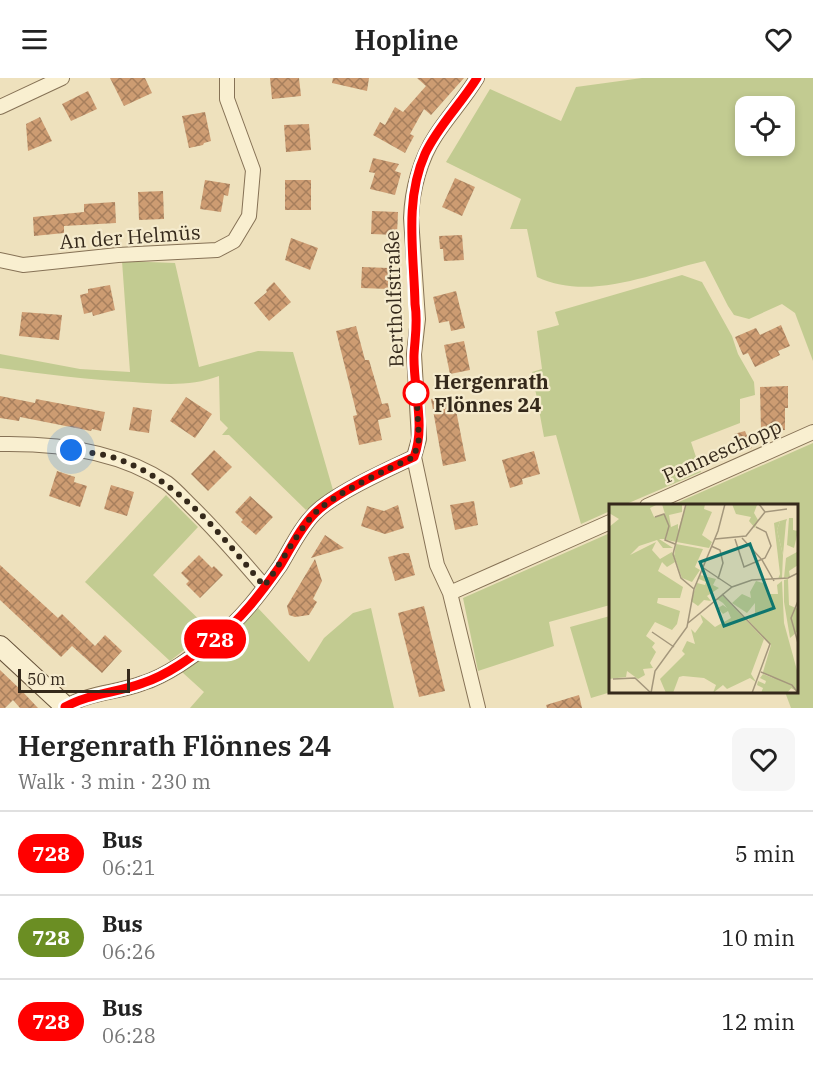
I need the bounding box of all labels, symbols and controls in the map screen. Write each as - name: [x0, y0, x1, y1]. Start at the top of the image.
- text: Hopline: [354, 22, 459, 57]
- icon: menu: [18, 23, 51, 56]
- icon: heart: [762, 23, 795, 56]
- map controls: [735, 96, 795, 156]
- button: locate: [735, 96, 795, 156]
- street label: An der Helmüs: [59, 218, 201, 255]
- street label: Bertholfstraße: [378, 230, 409, 368]
- place label: Hergenrath Flönnes 24: [434, 368, 549, 418]
- marker: Hergenrath Flönnes 24: [403, 380, 429, 406]
- street label: Panneschopp: [658, 412, 786, 489]
- your location: [56, 435, 86, 465]
- inset map: [609, 504, 798, 693]
- line badge: 728: [180, 620, 250, 658]
- text: 728: [196, 625, 234, 653]
- scale bar: [18, 666, 130, 694]
- text: 50 m: [27, 669, 65, 689]
- text: Hergenrath Flönnes 24: [18, 727, 332, 764]
- button: heart: [732, 728, 795, 791]
- text: Walk · 3 min · 230 m: [18, 768, 211, 795]
- text: Bus: [102, 825, 143, 854]
- text: 728: [32, 839, 70, 867]
- text: 5 min: [735, 839, 795, 868]
- text: 06:21: [102, 854, 156, 881]
- text: Bus: [102, 909, 143, 938]
- text: 728: [32, 923, 70, 951]
- text: 10 min: [722, 923, 795, 952]
- text: 06:26: [102, 938, 156, 965]
- text: Bus: [102, 993, 143, 1022]
- text: 728: [32, 1007, 70, 1035]
- text: 12 min: [722, 1007, 795, 1036]
- text: 06:28: [102, 1022, 156, 1049]

